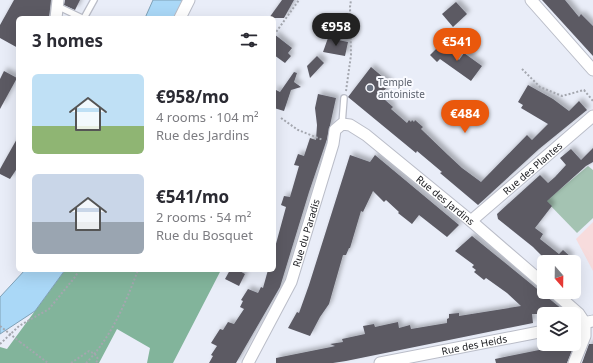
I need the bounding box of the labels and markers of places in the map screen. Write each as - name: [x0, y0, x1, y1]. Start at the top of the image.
- pin: €958: [312, 13, 360, 47]
- pin: €541: [433, 28, 481, 62]
- place label: Temple antoiniste: [378, 75, 425, 101]
- marker: Temple antoiniste: [365, 83, 375, 93]
- pin: €484: [441, 100, 489, 134]

